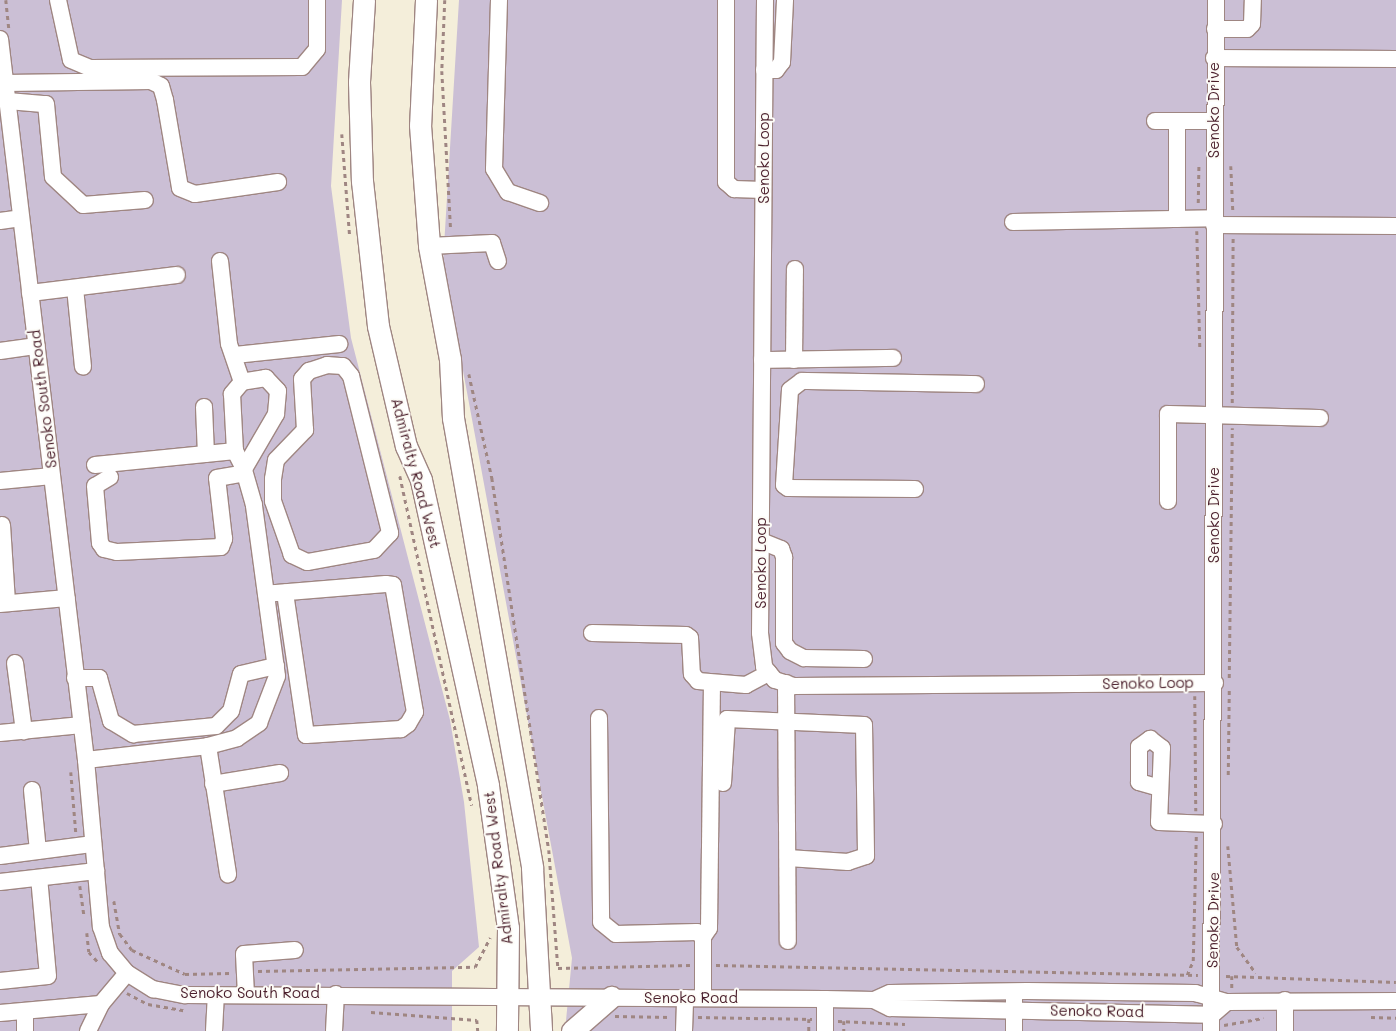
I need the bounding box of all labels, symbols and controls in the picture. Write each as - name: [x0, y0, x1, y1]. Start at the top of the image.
- street label: Senoko Drive: [1205, 62, 1223, 158]
- street label: Senoko Loop: [755, 112, 773, 204]
- street label: Senoko South Road: [26, 329, 60, 469]
- street label: Admiralty Road West: [387, 396, 445, 550]
- street label: Senoko Drive: [1205, 467, 1223, 563]
- street label: Senoko Loop: [752, 517, 770, 609]
- street label: Senoko Loop: [1102, 673, 1194, 693]
- street label: Admiralty Road West: [480, 790, 516, 946]
- street label: Senoko Drive: [1203, 872, 1223, 968]
- street label: Senoko South Road: [180, 984, 320, 1002]
- street label: Senoko Road: [644, 989, 738, 1007]
- street label: Senoko Road: [1050, 1001, 1144, 1021]

